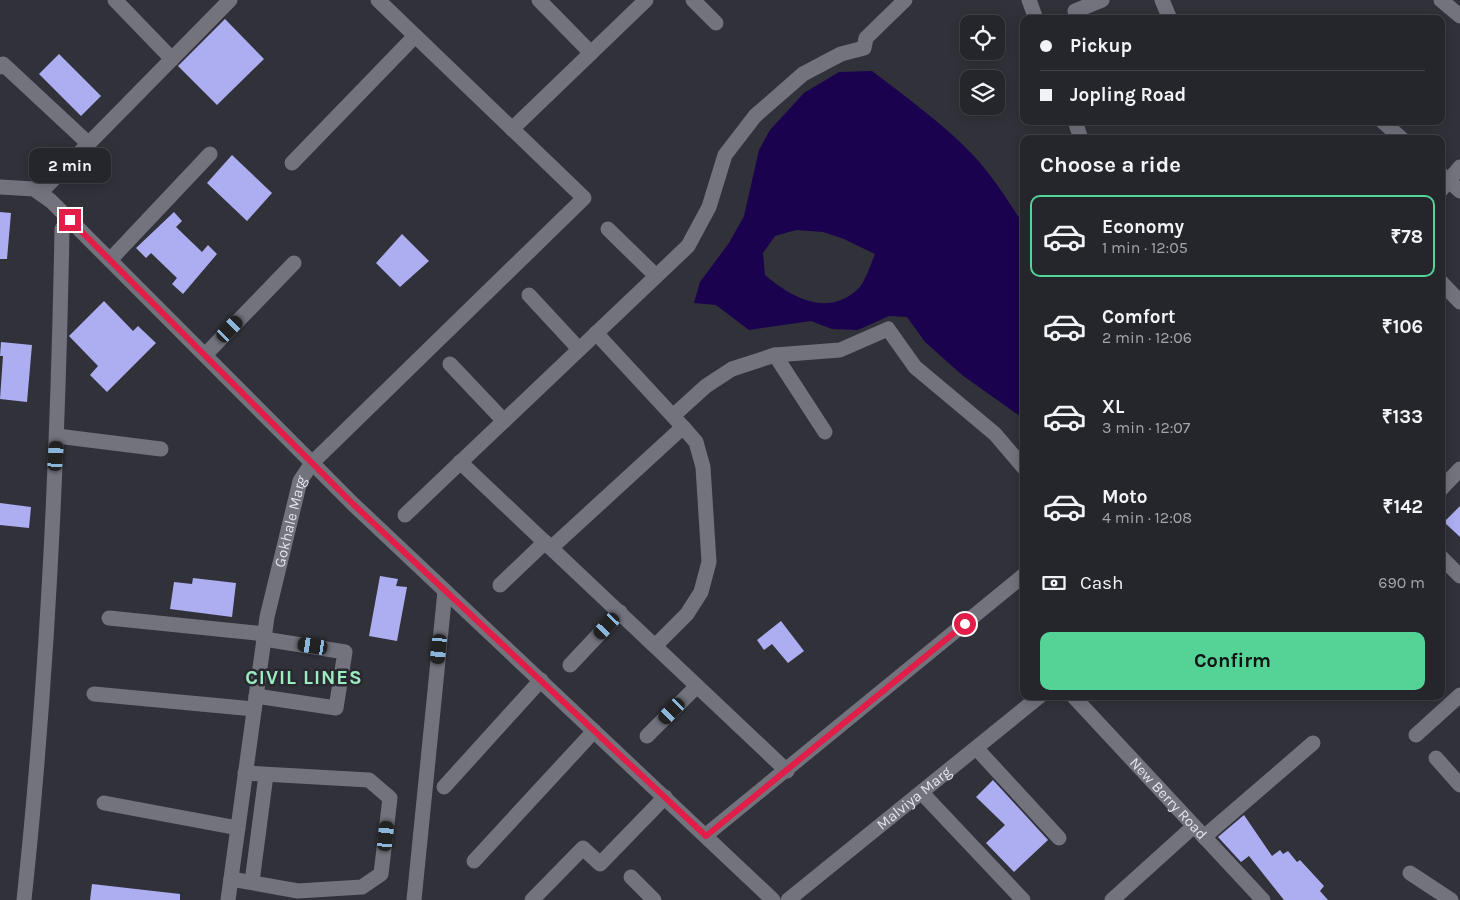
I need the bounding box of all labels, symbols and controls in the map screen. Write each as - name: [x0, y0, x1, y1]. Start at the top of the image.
- map controls: [960, 15, 1005, 115]
- button: locate: [960, 15, 1005, 60]
- text: Pickup: [1070, 35, 1132, 57]
- button: layers: [960, 70, 1005, 115]
- text: Jopling Road: [1070, 84, 1186, 106]
- callout: 2 min: [29, 148, 111, 182]
- text: Choose a ride: [1040, 152, 1181, 178]
- text: 2 min: [48, 156, 92, 175]
- route end: [59, 209, 81, 231]
- icon: car: [1042, 214, 1087, 259]
- text: Economy: [1102, 216, 1184, 238]
- text: ₹78: [1390, 226, 1423, 248]
- text: 1 min · 12:05: [1102, 238, 1188, 257]
- icon: car: [1042, 304, 1087, 349]
- text: Comfort: [1102, 306, 1176, 328]
- car: [214, 313, 245, 345]
- text: ₹106: [1382, 316, 1423, 338]
- text: 2 min · 12:06: [1102, 328, 1192, 347]
- icon: car: [1042, 394, 1087, 439]
- text: XL: [1102, 396, 1124, 418]
- text: ₹133: [1382, 406, 1423, 428]
- text: 3 min · 12:07: [1102, 418, 1190, 437]
- car: [47, 441, 64, 471]
- street label: Gokhale Marg: [270, 471, 311, 569]
- icon: car: [1042, 484, 1087, 529]
- text: Moto: [1102, 486, 1148, 508]
- text: ₹142: [1383, 496, 1423, 518]
- text: 4 min · 12:08: [1102, 508, 1192, 527]
- icon: cash: [1040, 569, 1068, 597]
- text: Cash: [1080, 572, 1124, 594]
- text: 690 m: [1378, 573, 1425, 592]
- car: [591, 610, 622, 642]
- route start: [954, 613, 976, 635]
- button: Confirm: [1040, 632, 1425, 690]
- car: [429, 633, 448, 665]
- car: [297, 636, 328, 656]
- district label: CIVIL LINES: [245, 666, 363, 689]
- car: [656, 695, 687, 727]
- street label: New Berry Road: [1126, 754, 1211, 843]
- street label: Malviya Marg: [873, 762, 955, 834]
- car: [376, 820, 395, 852]

